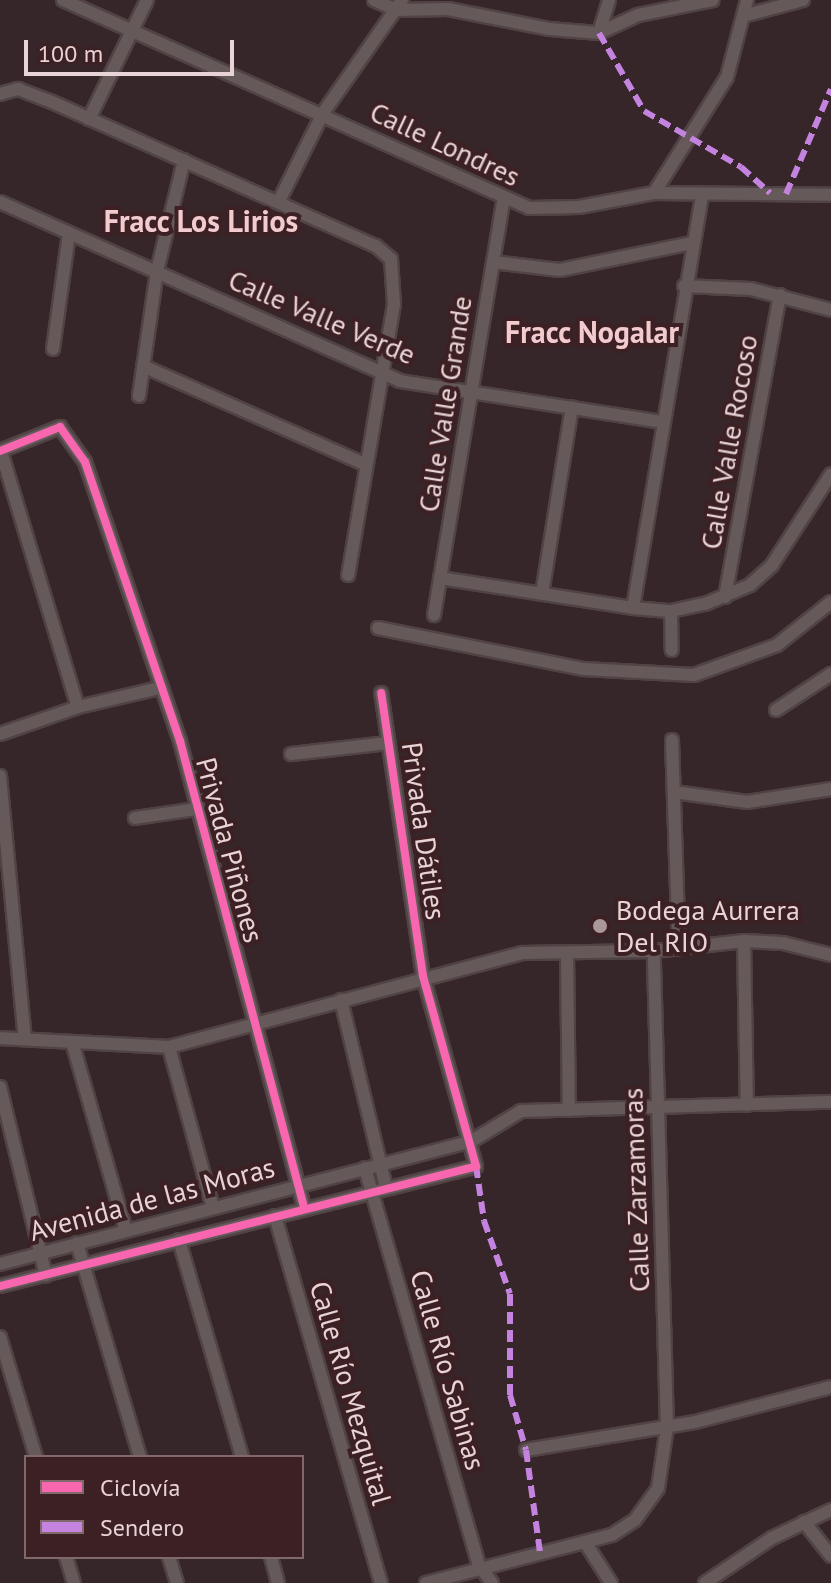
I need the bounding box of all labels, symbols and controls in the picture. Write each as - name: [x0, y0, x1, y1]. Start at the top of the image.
- scale bar: [28, 24, 238, 74]
- text: 100 m: [38, 38, 103, 69]
- street label: Calle Londres: [365, 95, 525, 193]
- district label: Fracc Los Lirios: [103, 203, 299, 239]
- street label: Calle Valle Verde: [223, 262, 421, 372]
- street label: Calle Valle Grande: [411, 293, 479, 515]
- district label: Fracc Nogalar: [505, 314, 679, 350]
- street label: Calle Valle Rocoso: [694, 332, 764, 552]
- street label: Privada Dátiles: [395, 740, 453, 922]
- street label: Privada Piñones: [189, 754, 271, 946]
- place label: Bodega Aurrera Del RIO: [616, 893, 801, 959]
- marker: Bodega Aurrera Del RIO: [591, 917, 609, 935]
- street label: Calle Zarzamoras: [616, 1087, 656, 1293]
- street label: Avenida de las Moras: [26, 1150, 278, 1248]
- street label: Calle Río Sabinas: [403, 1266, 493, 1474]
- street label: Calle Río Mezquital: [303, 1277, 399, 1509]
- legend: [24, 1455, 304, 1559]
- text: Ciclovía: [100, 1472, 180, 1503]
- text: Sendero: [100, 1512, 184, 1543]

